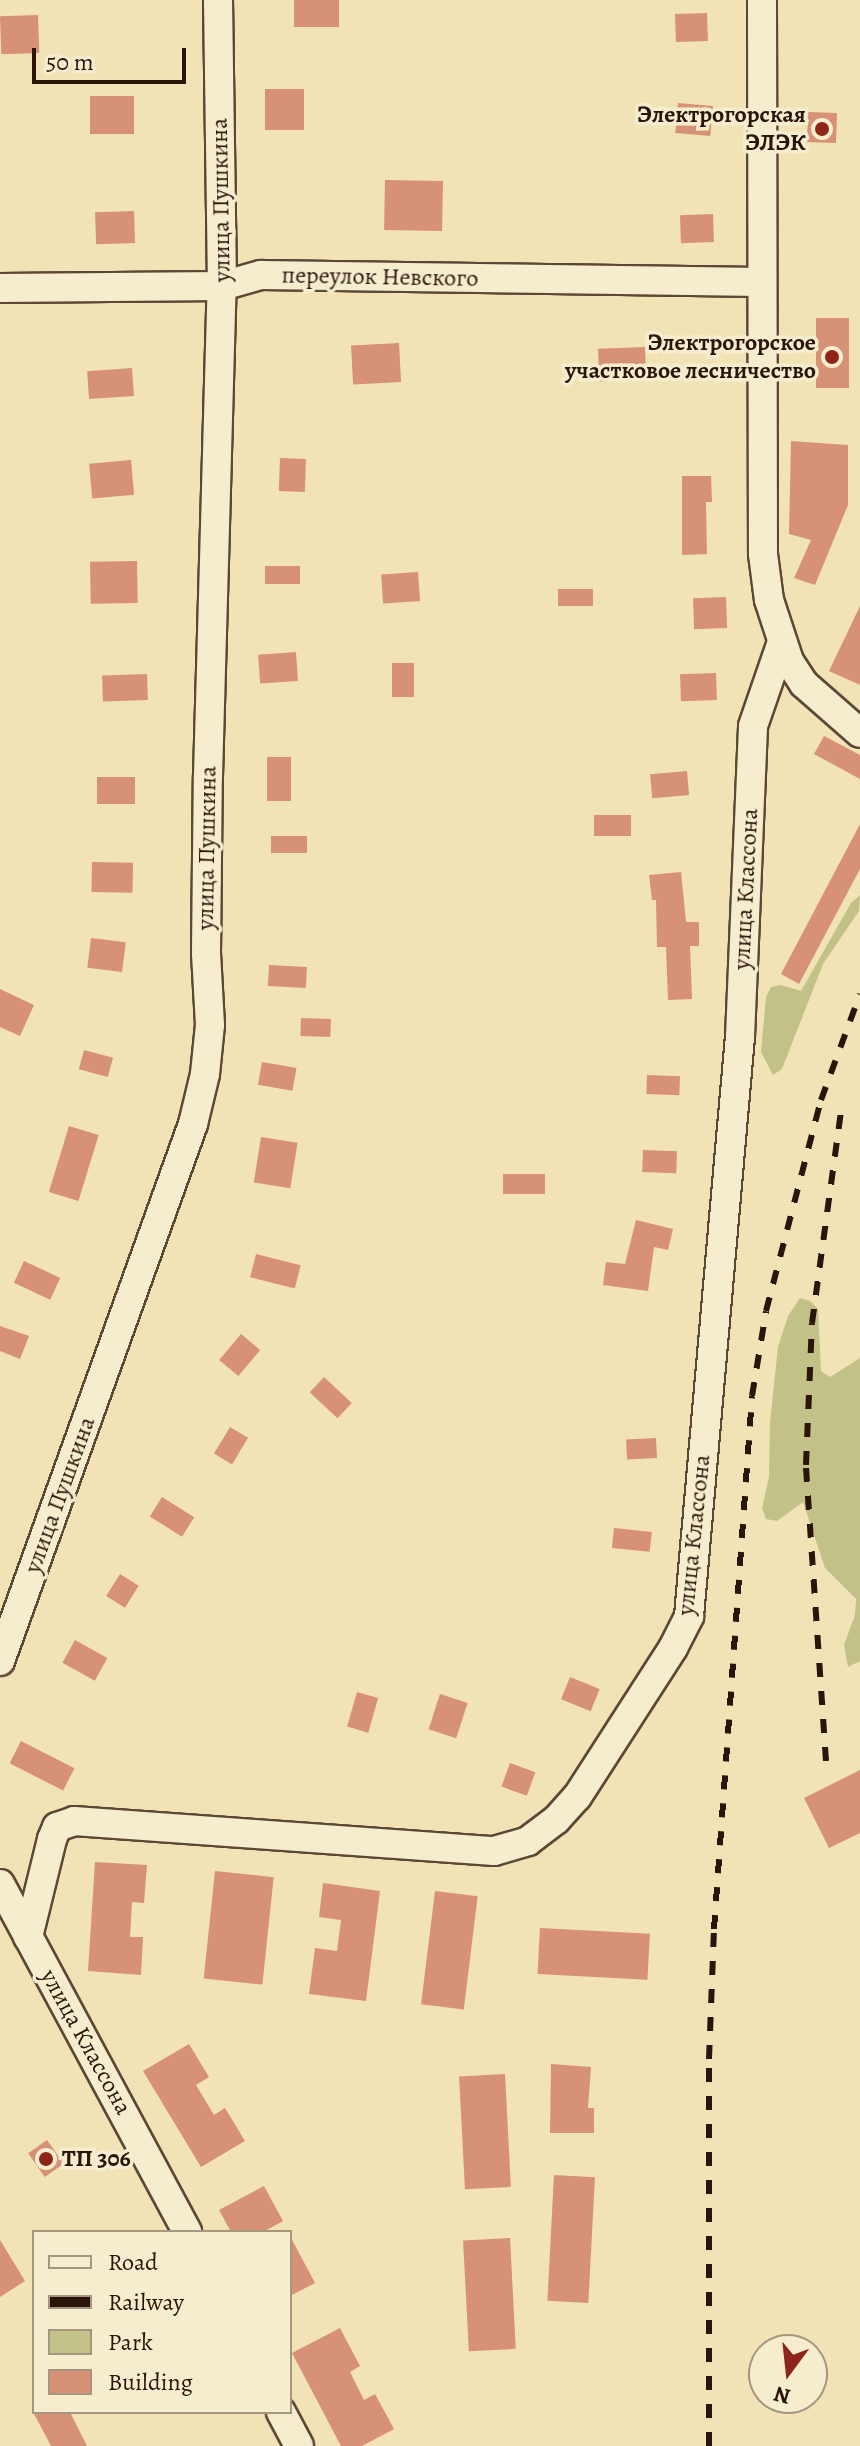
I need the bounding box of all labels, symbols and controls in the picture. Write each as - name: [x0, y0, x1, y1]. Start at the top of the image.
- scale bar: [36, 32, 190, 82]
- text: 50 m: [46, 46, 94, 78]
- place label: Электрогорская ЭЛЭК: [637, 101, 806, 157]
- street label: улица Пушкина: [205, 118, 237, 282]
- marker: Электрогорская ЭЛЭК: [813, 120, 831, 138]
- street label: переулок Невского: [281, 261, 479, 293]
- place label: Электрогорское участковое лесничество: [565, 329, 816, 385]
- marker: Электрогорское участковое лесничество: [823, 348, 841, 366]
- street label: улица Пушкина: [191, 766, 223, 930]
- street label: улица Классона: [727, 808, 765, 970]
- street label: улица Пушкина: [18, 1413, 102, 1577]
- street label: улица Классона: [671, 1453, 717, 1617]
- street label: улица Классона: [34, 1964, 138, 2120]
- place label: ТП 306: [62, 2145, 131, 2173]
- marker: ТП 306: [37, 2150, 55, 2168]
- legend: [32, 2230, 292, 2414]
- text: Road: [108, 2246, 158, 2278]
- text: Railway: [108, 2286, 184, 2318]
- text: Park: [108, 2326, 153, 2358]
- north arrow: [748, 2334, 828, 2414]
- text: Building: [108, 2366, 193, 2398]
- text: N: [771, 2379, 794, 2412]

